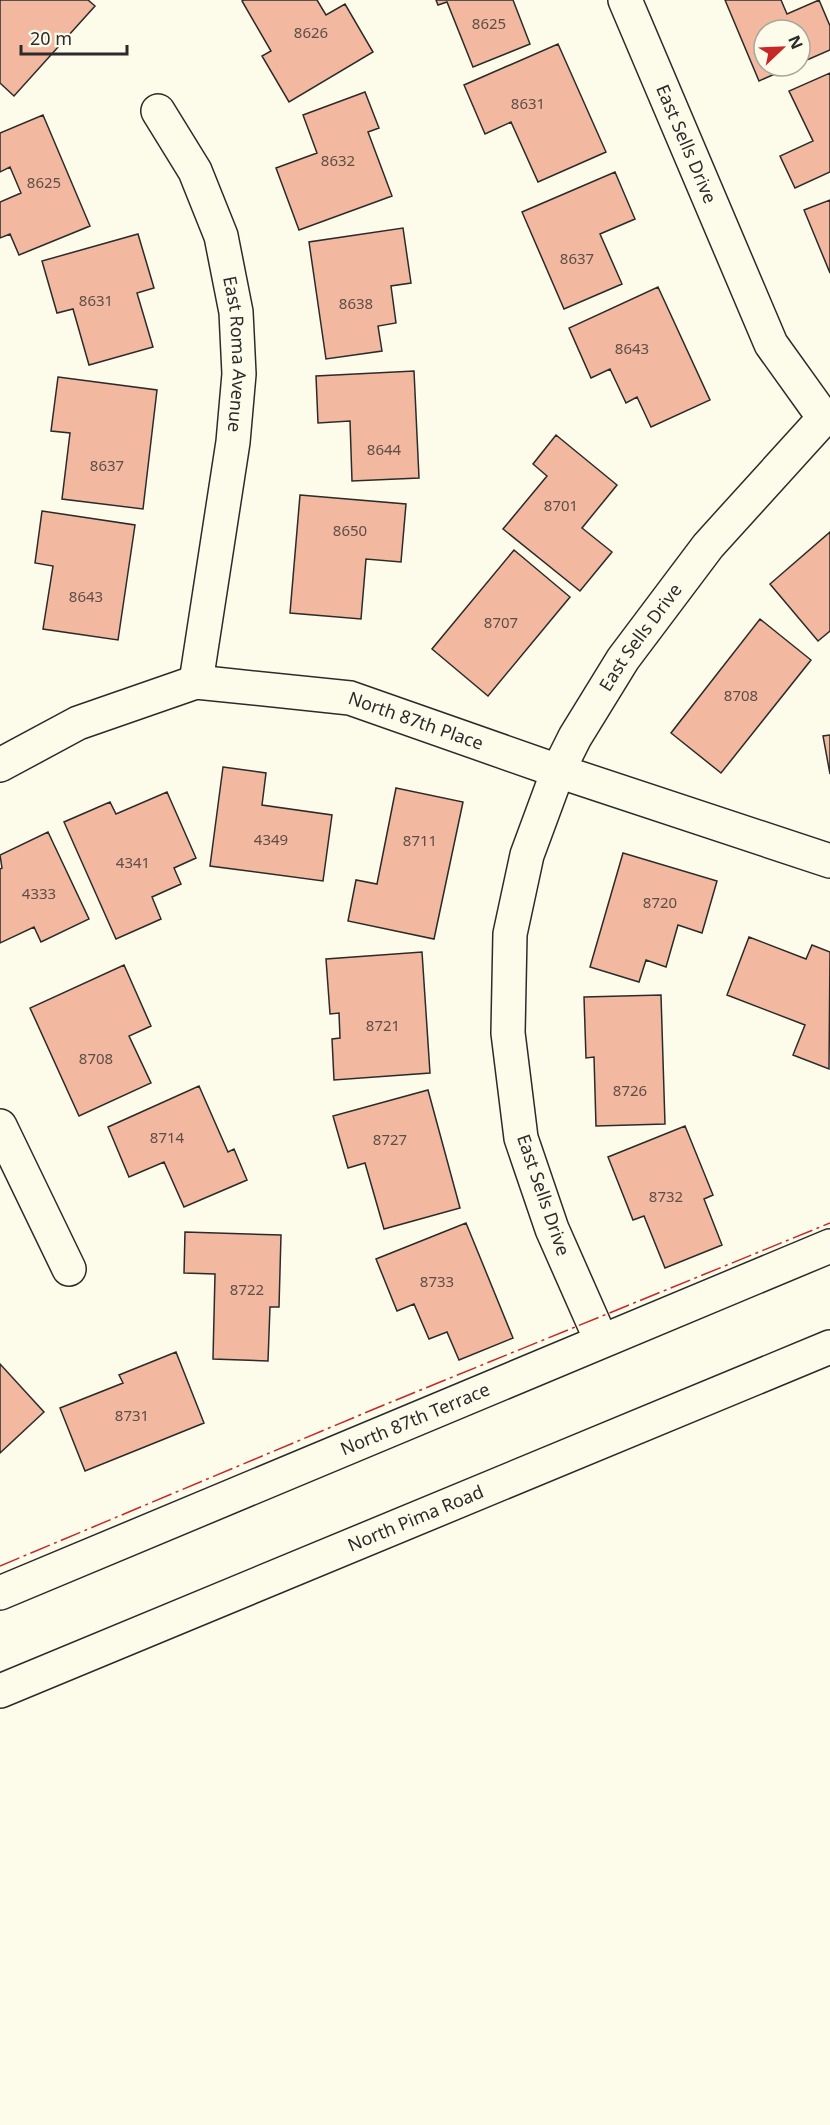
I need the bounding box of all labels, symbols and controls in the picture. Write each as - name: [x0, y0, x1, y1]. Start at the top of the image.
- house number: 8625: [472, 13, 506, 33]
- scale bar: [21, 18, 128, 56]
- north arrow: [752, 18, 812, 78]
- house number: 8626: [294, 22, 328, 42]
- text: 20 m: [30, 26, 72, 50]
- text: N: [783, 32, 808, 52]
- street label: East Sells Drive: [651, 80, 723, 207]
- house number: 8631: [511, 93, 545, 113]
- house number: 8632: [321, 150, 355, 170]
- house number: 8625: [27, 172, 61, 192]
- house number: 8637: [560, 248, 594, 268]
- street label: East Roma Avenue: [218, 274, 252, 433]
- house number: 8631: [79, 290, 113, 310]
- house number: 8638: [339, 293, 373, 313]
- house number: 8643: [615, 338, 649, 358]
- house number: 8644: [367, 439, 402, 459]
- house number: 8637: [90, 455, 124, 475]
- house number: 8701: [544, 495, 578, 515]
- house number: 8650: [333, 520, 367, 540]
- street label: East Sells Drive: [593, 578, 687, 695]
- house number: 8643: [69, 586, 103, 606]
- house number: 8707: [484, 612, 518, 632]
- street label: North 87th Place: [345, 685, 487, 755]
- house number: 8708: [724, 685, 758, 705]
- house number: 4349: [254, 829, 288, 849]
- house number: 8711: [403, 830, 437, 850]
- house number: 4341: [116, 852, 150, 872]
- house number: 4333: [22, 883, 56, 903]
- house number: 8720: [643, 892, 677, 912]
- house number: 8721: [366, 1015, 400, 1035]
- house number: 8708: [79, 1048, 113, 1068]
- house number: 8726: [613, 1080, 647, 1100]
- house number: 8714: [150, 1127, 185, 1147]
- house number: 8727: [373, 1129, 407, 1149]
- street label: East Sells Drive: [512, 1131, 576, 1259]
- house number: 8732: [649, 1186, 683, 1206]
- house number: 8733: [420, 1271, 454, 1291]
- house number: 8722: [230, 1279, 264, 1299]
- street label: North 87th Terrace: [337, 1377, 493, 1460]
- house number: 8731: [115, 1405, 149, 1425]
- street label: North Pima Road: [344, 1479, 487, 1557]

